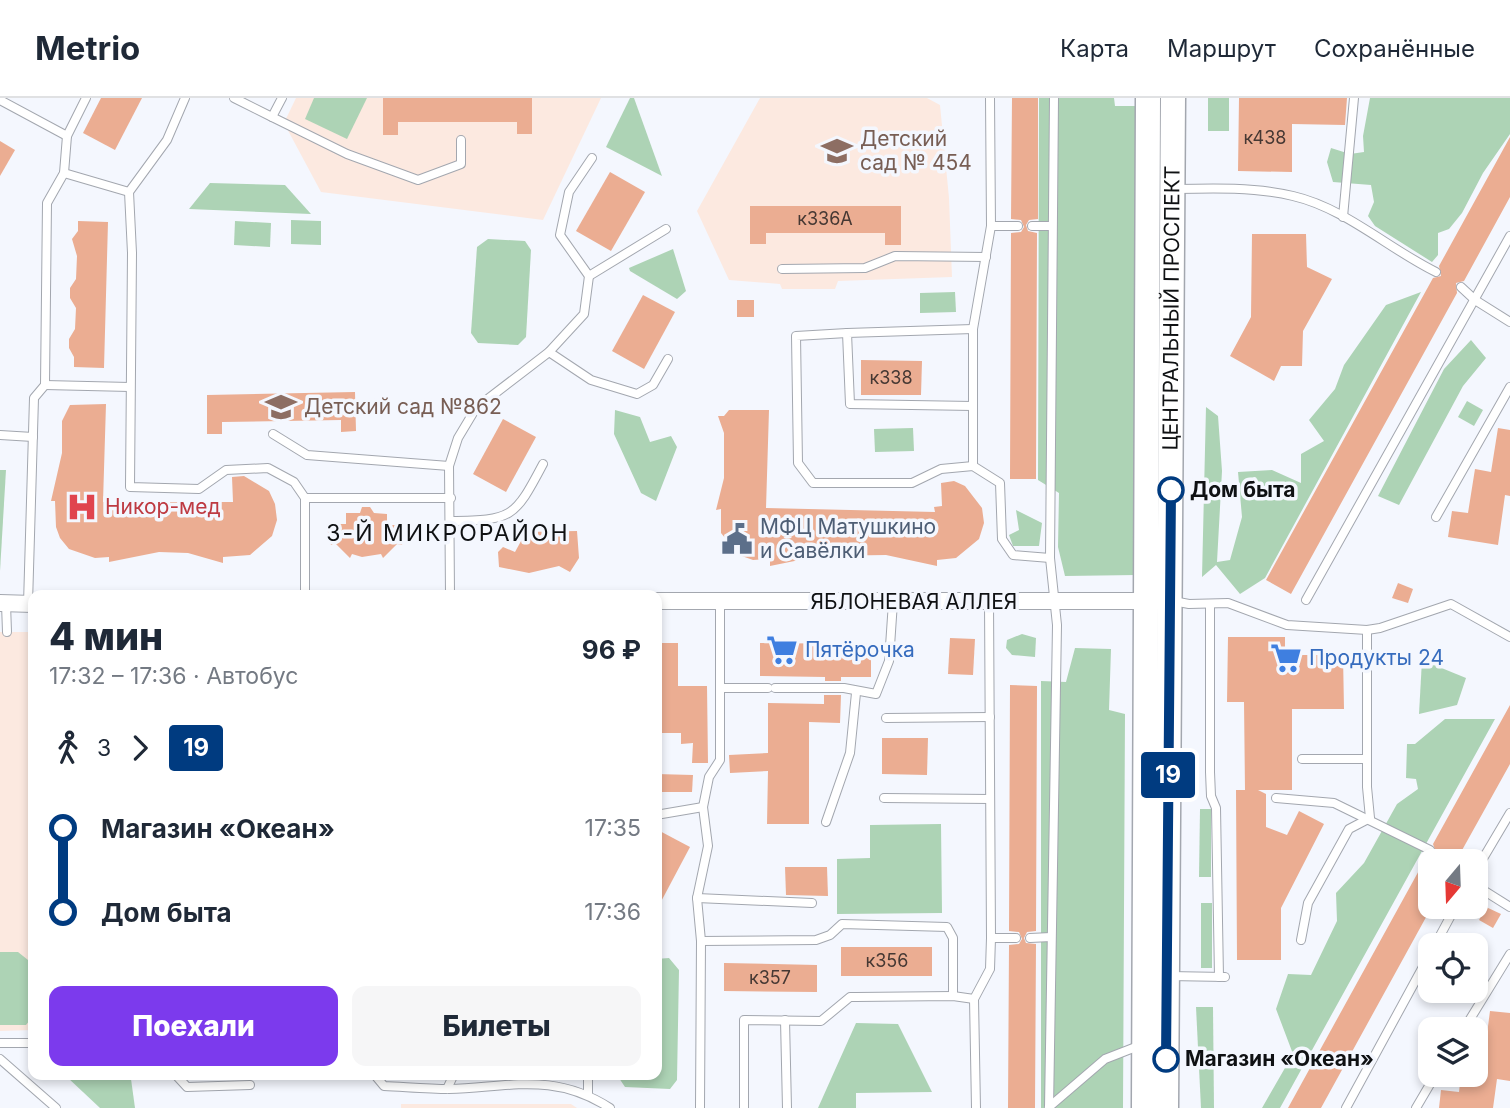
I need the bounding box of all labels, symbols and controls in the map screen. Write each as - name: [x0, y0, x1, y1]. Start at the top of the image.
- text: Metrio: [35, 28, 140, 68]
- text: Карта: [1060, 34, 1129, 63]
- text: Маршрут: [1167, 34, 1276, 63]
- text: Сохранённые: [1314, 34, 1475, 63]
- place label: Детский сад № 454: [860, 126, 972, 175]
- house number: к438: [1244, 127, 1286, 148]
- school or university icon: Детский сад № 454: [820, 134, 854, 168]
- street label: ЦЕНТРАЛЬНЫЙ ПРОСПЕКТ: [1158, 165, 1185, 451]
- house number: к336А: [797, 208, 853, 229]
- house number: к338: [869, 367, 913, 388]
- school or university icon: Детский сад №862: [264, 390, 298, 424]
- place label: Детский сад №862: [304, 394, 502, 419]
- marker: Дом быта: [1158, 477, 1184, 503]
- place label: Дом быта: [1190, 477, 1296, 502]
- hospital icon: Никор-мед: [65, 490, 99, 524]
- place label: Никор-мед: [105, 494, 221, 519]
- place label: МФЦ Матушкино и Савёлки: [760, 514, 936, 563]
- district label: 3-Й МИКРОРАЙОН: [326, 519, 570, 547]
- public building icon: МФЦ Матушкино и Савёлки: [720, 522, 754, 556]
- street label: ЯБЛОНЕВАЯ АЛЛЕЯ: [811, 589, 1017, 614]
- text: 4 мин: [49, 613, 163, 659]
- supermarket icon: Пятёрочка: [765, 633, 799, 667]
- text: 96 ₽: [582, 634, 641, 665]
- place label: Пятёрочка: [805, 637, 915, 662]
- supermarket icon: Продукты 24: [1269, 641, 1303, 675]
- place label: Продукты 24: [1309, 645, 1444, 670]
- text: 17:32 – 17:36 · Автобус: [49, 662, 298, 690]
- icon: walk: [49, 729, 87, 767]
- icon: forward: [121, 729, 159, 767]
- text: 19: [183, 733, 209, 762]
- text: 3: [97, 734, 111, 762]
- line badge: 19: [1136, 752, 1200, 798]
- text: 19: [1155, 760, 1181, 789]
- text: Магазин «Океан»: [101, 813, 335, 844]
- text: 17:35: [585, 814, 641, 842]
- north arrow: [1418, 849, 1488, 919]
- map controls: [1418, 849, 1488, 1087]
- text: Дом быта: [101, 897, 232, 928]
- text: 17:36: [584, 898, 641, 926]
- button: locate: [1418, 933, 1488, 1003]
- house number: к356: [866, 950, 908, 971]
- house number: к357: [749, 967, 791, 988]
- button: Поехали: [49, 986, 338, 1066]
- button: Билеты: [352, 986, 641, 1066]
- button: layers: [1418, 1017, 1488, 1087]
- marker: Магазин «Океан»: [1153, 1046, 1179, 1072]
- place label: Магазин «Океан»: [1185, 1046, 1374, 1071]

